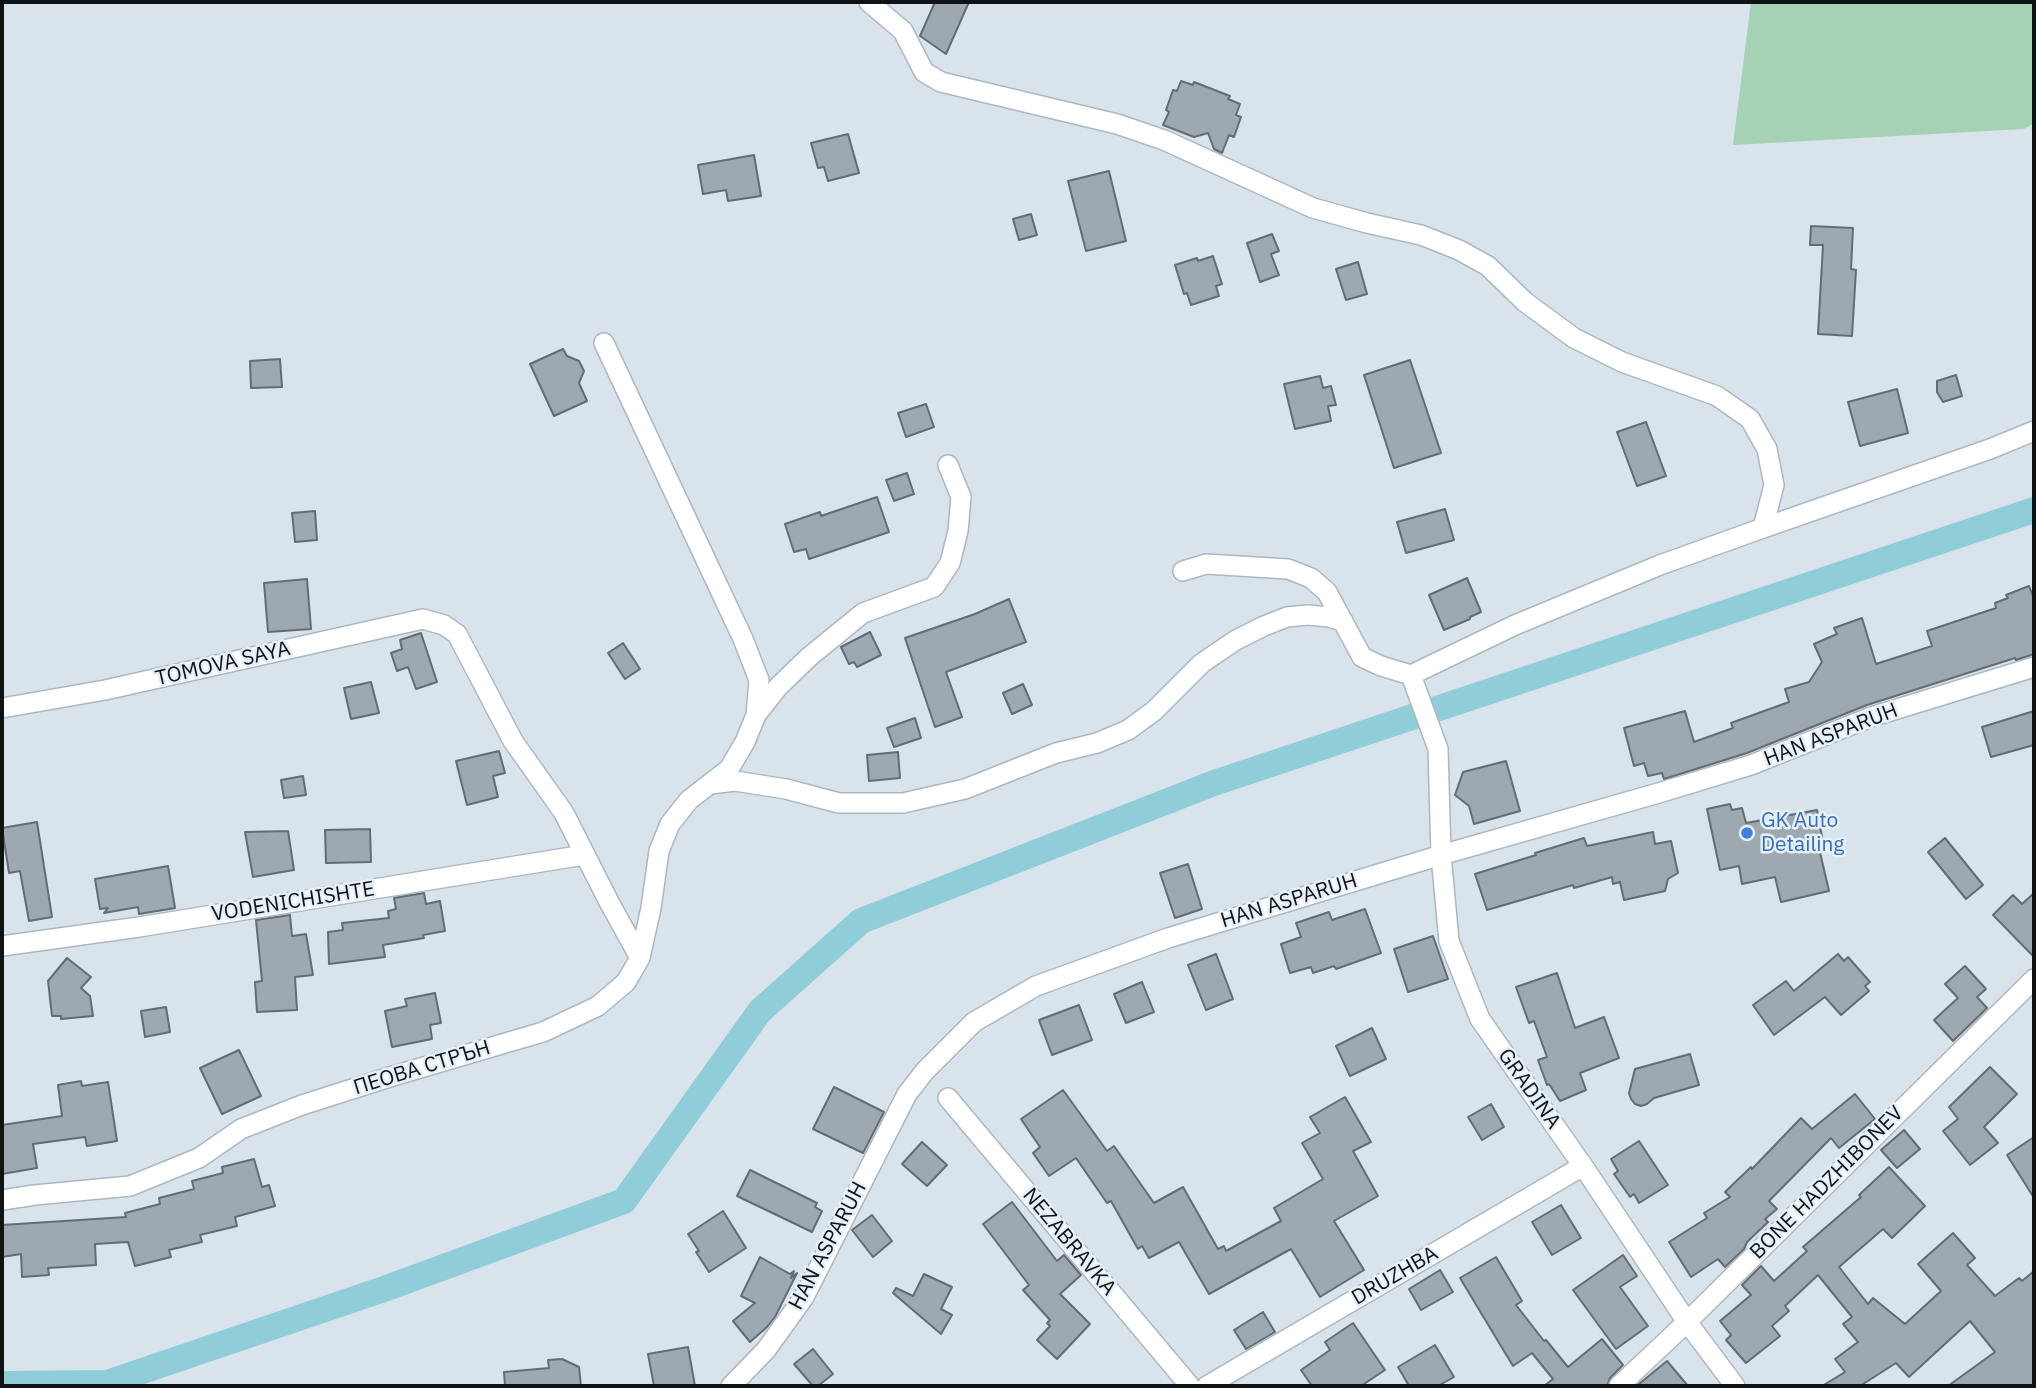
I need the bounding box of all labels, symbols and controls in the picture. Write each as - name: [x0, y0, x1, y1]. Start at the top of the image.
- street label: TOMOVA SAYA: [153, 636, 293, 692]
- street label: HAN ASPARUH: [1761, 698, 1901, 772]
- place label: GK Auto Detailing: [1761, 808, 1844, 858]
- marker: GK Auto Detailing: [1739, 825, 1755, 841]
- street label: HAN ASPARUH: [1218, 868, 1360, 934]
- street label: VODENICHISHTE: [210, 877, 376, 927]
- street label: ПЕОВА СТРЪН: [351, 1035, 493, 1101]
- street label: GRADINA: [1492, 1044, 1566, 1134]
- street label: BONE HADZHIBONEV: [1745, 1101, 1909, 1265]
- street label: HAN ASPARUH: [784, 1178, 872, 1314]
- street label: NEZABRAVKA: [1017, 1183, 1121, 1301]
- street label: DRUZHBA: [1347, 1241, 1443, 1311]

